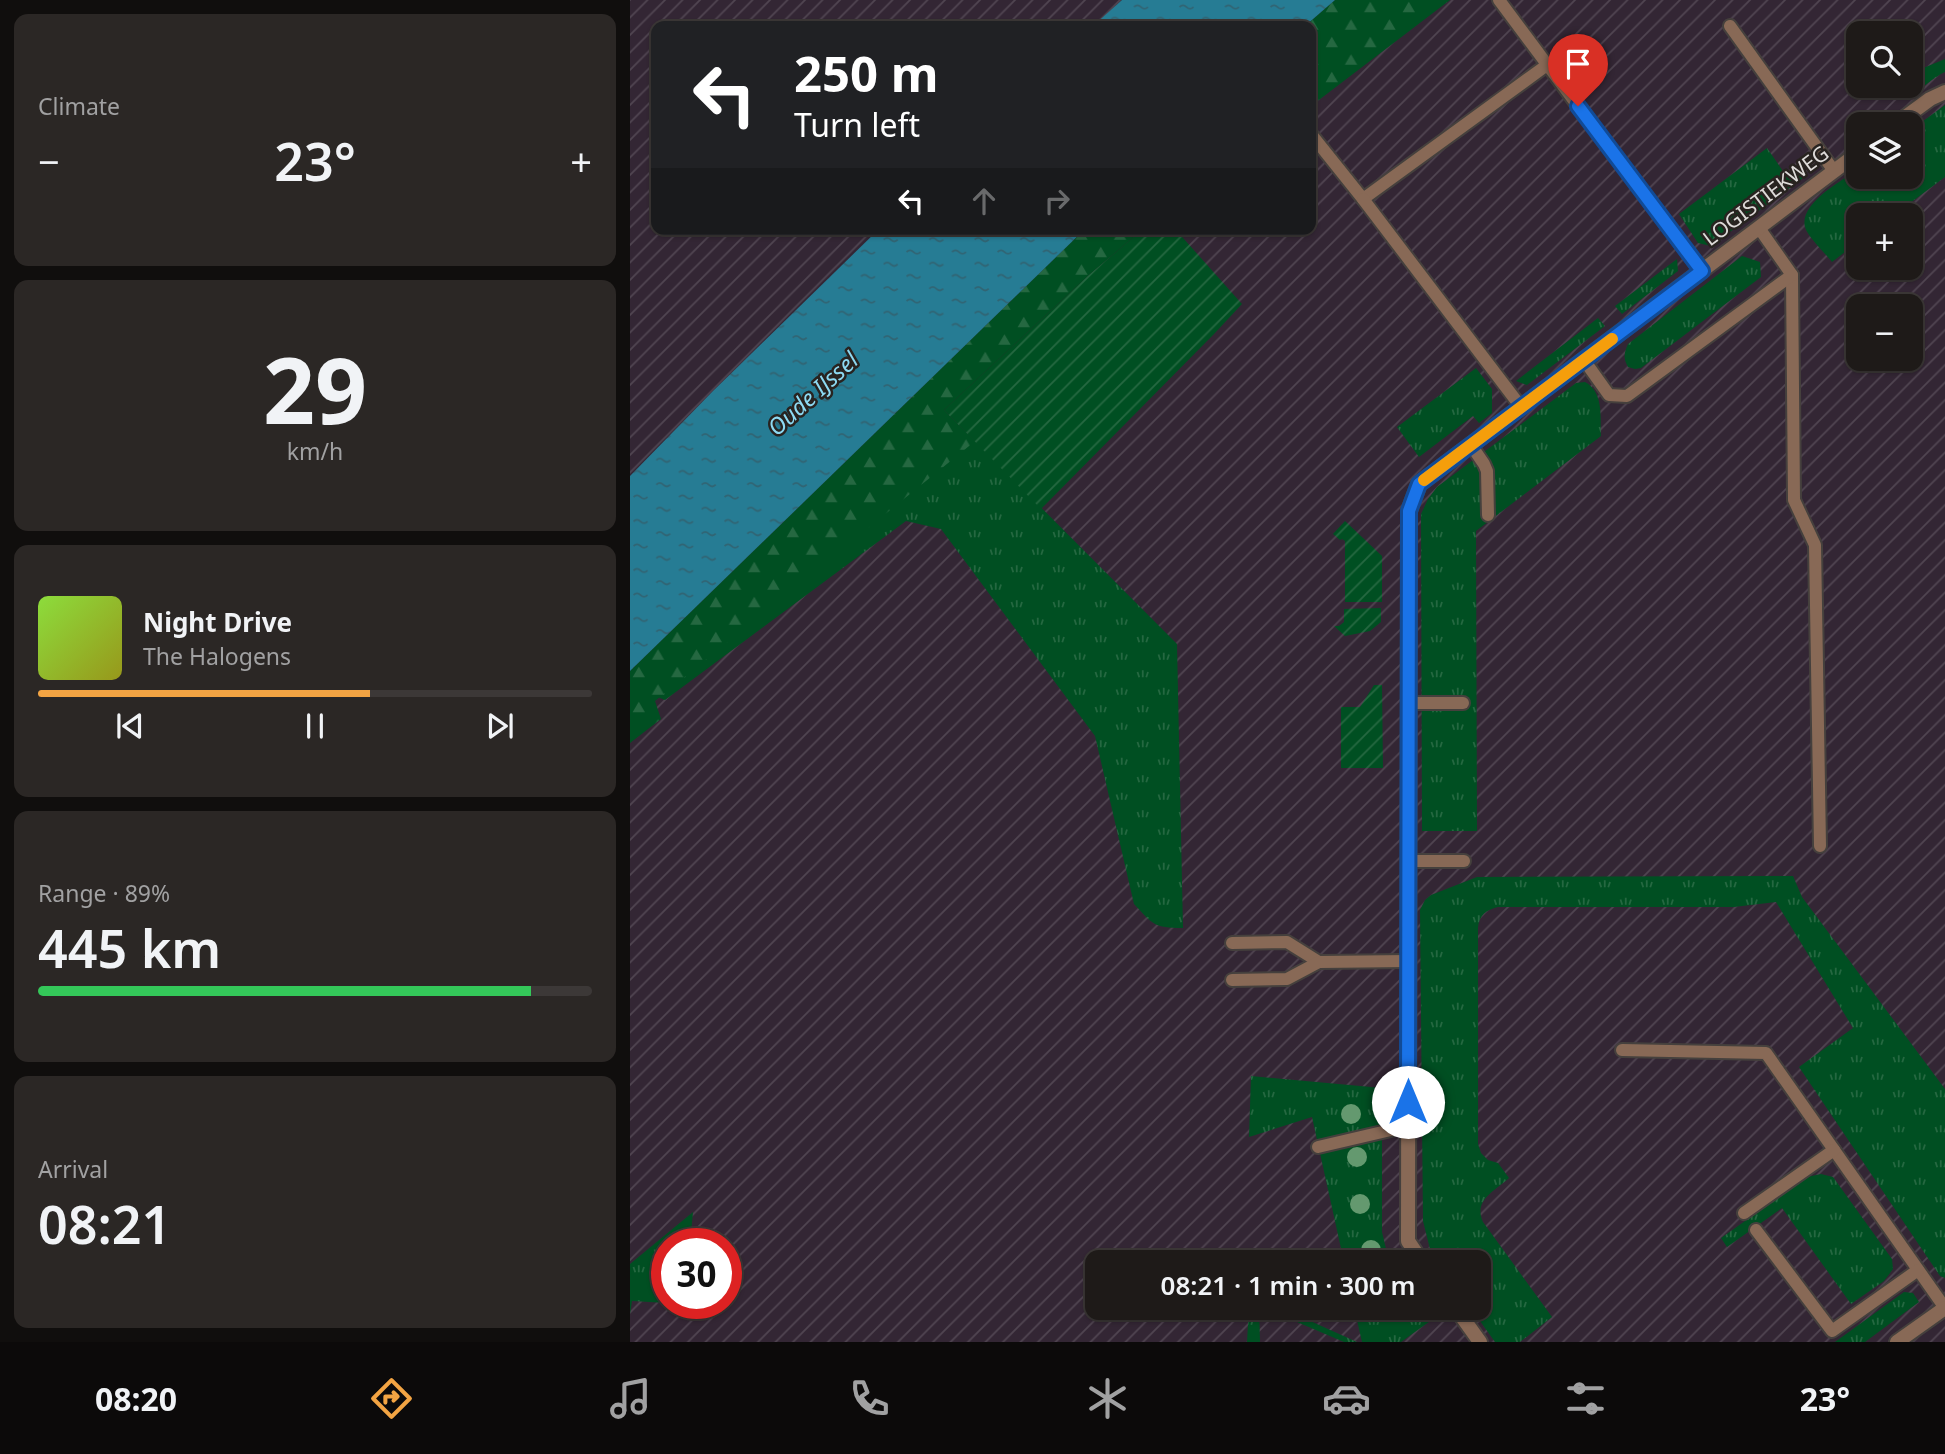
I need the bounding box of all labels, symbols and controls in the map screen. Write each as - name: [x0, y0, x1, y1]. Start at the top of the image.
- map controls: [1846, 21, 1923, 371]
- button: search: [1846, 21, 1923, 98]
- pin: [1548, 34, 1608, 106]
- text: 250 m: [794, 40, 939, 106]
- icon: arrive: [1559, 45, 1597, 83]
- icon: left: [679, 49, 770, 140]
- text: Climate: [38, 90, 120, 122]
- text: Turn left: [794, 103, 920, 146]
- button: layers: [1846, 112, 1923, 189]
- text: 23°: [274, 125, 356, 196]
- text: −: [38, 135, 60, 187]
- text: +: [570, 135, 592, 187]
- street label: LOGISTIEKWEG: [1697, 139, 1834, 252]
- icon: left: [892, 182, 930, 220]
- icon: ahead: [965, 182, 1003, 220]
- icon: right: [1038, 182, 1076, 220]
- button: +: [1846, 203, 1923, 280]
- button: −: [1846, 294, 1923, 371]
- text: 29: [263, 327, 367, 451]
- water label: Oude IJssel: [760, 343, 865, 443]
- text: km/h: [287, 435, 343, 467]
- text: Night Drive: [143, 604, 292, 640]
- text: The Halogens: [143, 640, 291, 672]
- icon: previous: [111, 707, 149, 745]
- icon: pause: [296, 707, 334, 745]
- icon: next: [481, 707, 519, 745]
- text: Range · 89%: [38, 877, 170, 909]
- text: 445 km: [38, 912, 221, 983]
- position arrow: [1371, 1065, 1445, 1139]
- text: Arrival: [38, 1153, 108, 1185]
- text: 08:21: [38, 1188, 171, 1259]
- speed limit sign: 30: [651, 1228, 742, 1319]
- text: 08:21 · 1 min · 300 m: [1161, 1267, 1415, 1303]
- icon: directions: [367, 1374, 416, 1423]
- icon: music: [606, 1374, 655, 1423]
- icon: phone: [845, 1374, 894, 1423]
- icon: climate: [1083, 1374, 1132, 1423]
- icon: car: [1322, 1374, 1371, 1423]
- icon: filters: [1561, 1374, 1610, 1423]
- text: 08:20: [95, 1377, 177, 1420]
- text: 23°: [1800, 1377, 1850, 1420]

